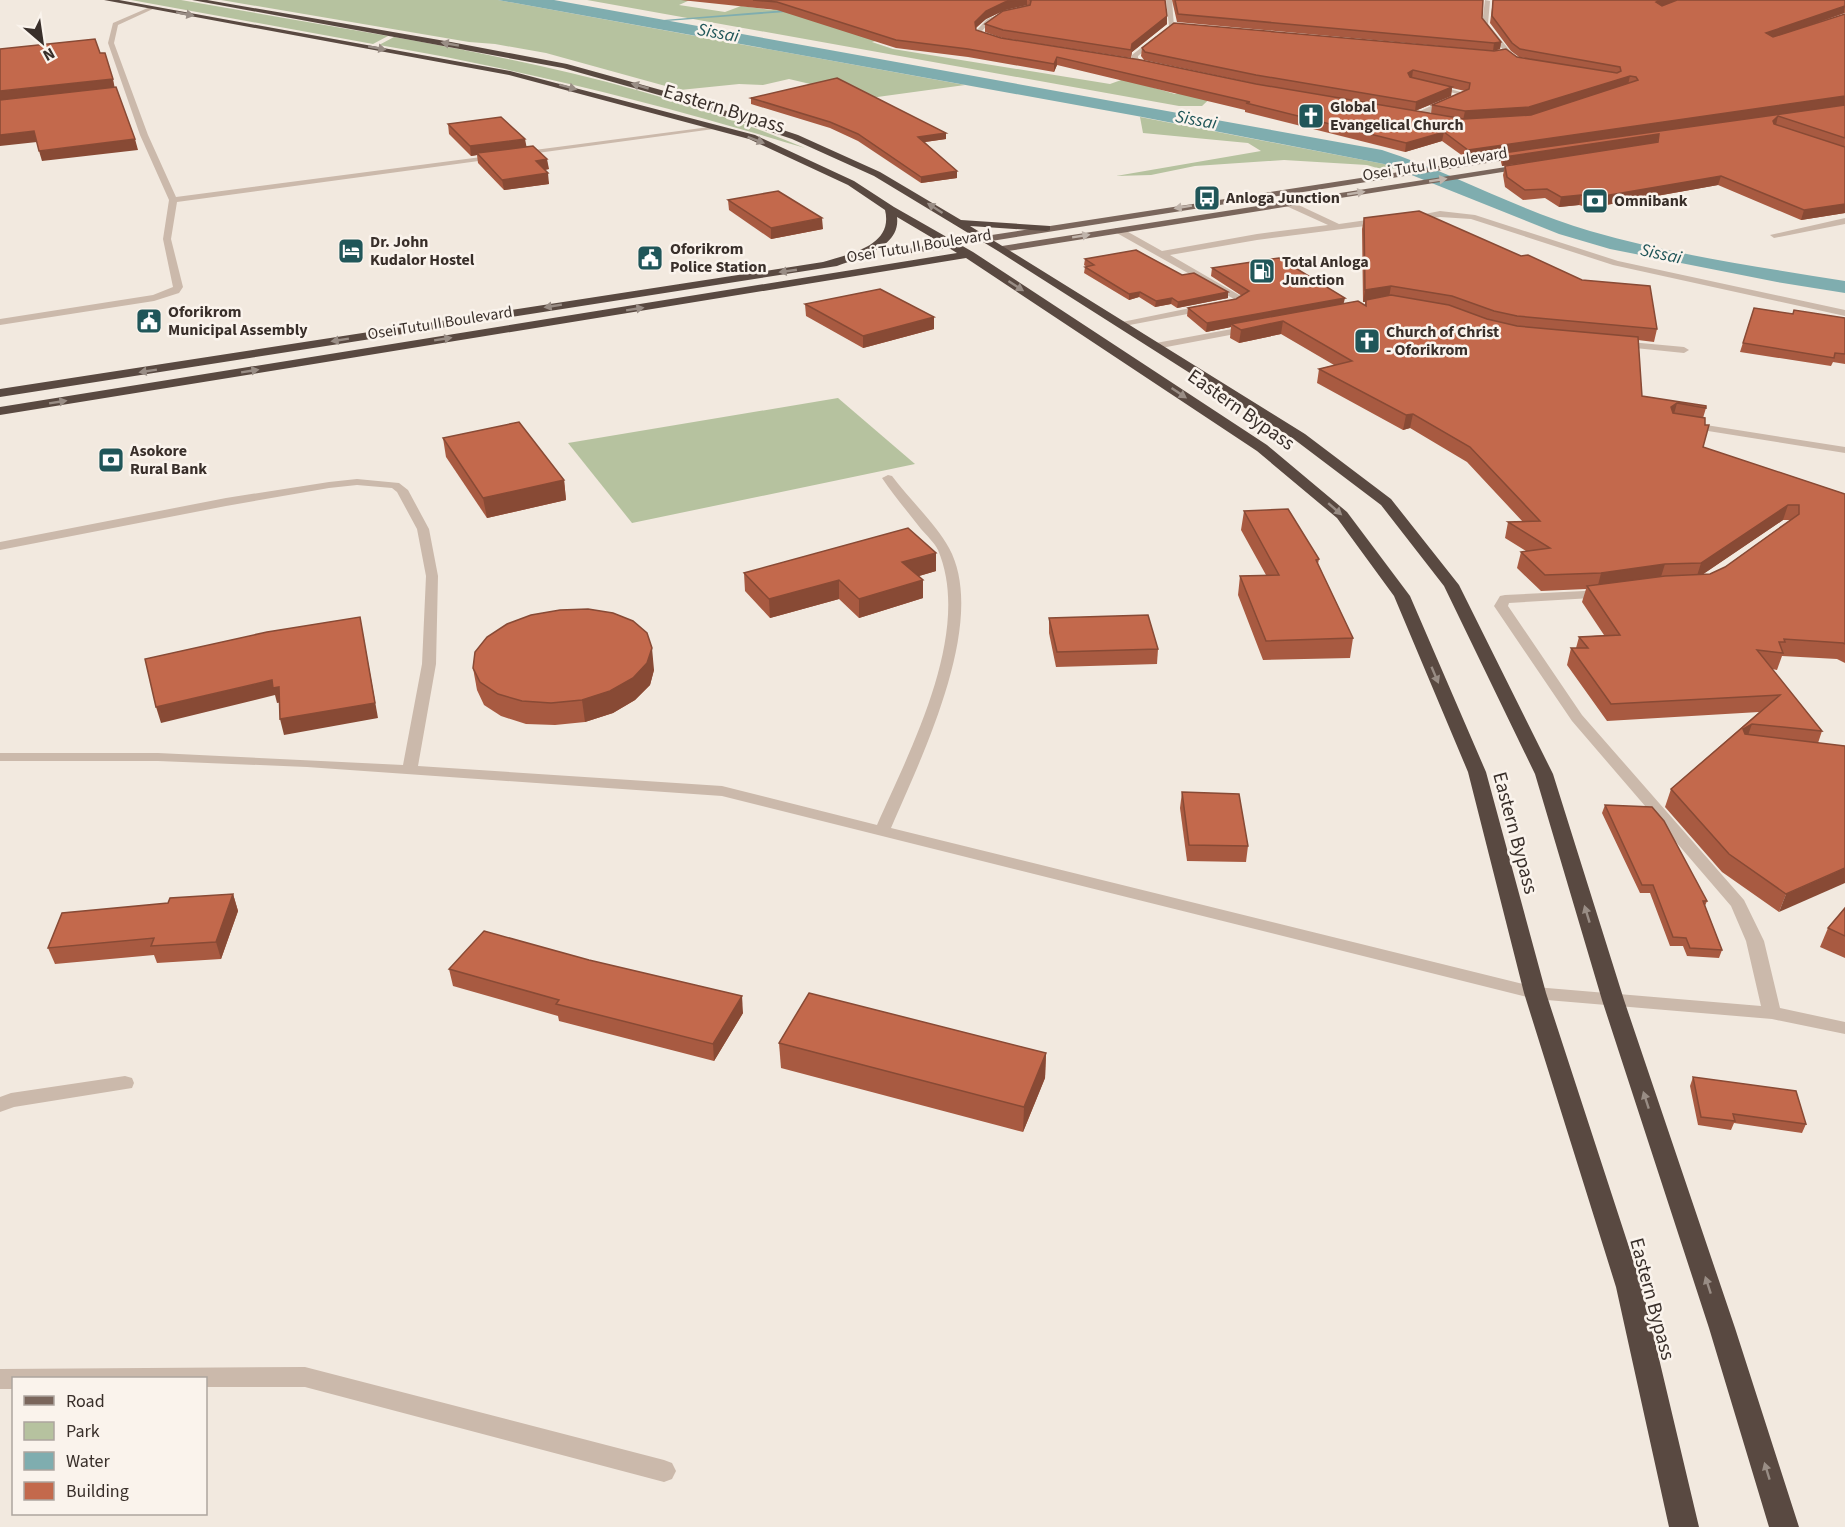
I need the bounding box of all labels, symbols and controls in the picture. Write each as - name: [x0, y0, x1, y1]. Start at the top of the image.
- one-way arrow: [176, 10, 195, 19]
- north arrow: [12, 12, 72, 72]
- water label: Sissai: [695, 17, 741, 49]
- one-way arrow: [440, 39, 459, 48]
- text: N: [39, 42, 59, 66]
- one-way arrow: [368, 44, 387, 53]
- street label: Eastern Bypass: [660, 77, 788, 141]
- one-way arrow: [631, 81, 649, 90]
- one-way arrow: [559, 83, 577, 92]
- place label: Global Evangelical Church: [1330, 96, 1464, 136]
- church icon: Global Evangelical Church: [1296, 101, 1326, 131]
- water label: Sissai: [1173, 104, 1219, 136]
- one-way arrow: [747, 135, 765, 145]
- street label: Osei Tutu II Boulevard: [1361, 142, 1509, 186]
- one-way arrow: [1429, 175, 1448, 184]
- bus stop icon: Anloga Junction: [1192, 183, 1222, 213]
- bank icon: Omnibank: [1580, 186, 1610, 216]
- place label: Anloga Junction: [1225, 187, 1340, 209]
- one-way arrow: [1347, 188, 1366, 197]
- place label: Omnibank: [1614, 190, 1688, 212]
- one-way arrow: [1173, 202, 1192, 211]
- one-way arrow: [927, 203, 943, 214]
- street label: Osei Tutu II Boulevard: [845, 224, 993, 268]
- place label: Dr. John Kudalor Hostel: [370, 231, 475, 271]
- one-way arrow: [1071, 232, 1090, 241]
- hotel icon: Dr. John Kudalor Hostel: [336, 236, 366, 266]
- water label: Sissai: [1638, 237, 1685, 271]
- place label: Oforikrom Police Station: [670, 238, 767, 278]
- public building icon: Oforikrom Police Station: [635, 243, 665, 273]
- place label: Total Anloga Junction: [1282, 251, 1369, 291]
- fuel station icon: Total Anloga Junction: [1247, 256, 1277, 286]
- one-way arrow: [778, 266, 797, 275]
- one-way arrow: [1008, 280, 1024, 291]
- place label: Oforikrom Municipal Assembly: [168, 301, 308, 341]
- street label: Osei Tutu II Boulevard: [366, 301, 514, 345]
- one-way arrow: [544, 302, 563, 311]
- one-way arrow: [626, 304, 645, 313]
- public building icon: Oforikrom Municipal Assembly: [134, 306, 164, 336]
- place label: Church of Christ - Oforikrom: [1386, 321, 1499, 361]
- church icon: Church of Christ - Oforikrom: [1352, 326, 1382, 356]
- one-way arrow: [433, 334, 452, 343]
- one-way arrow: [330, 336, 349, 345]
- street label: Eastern Bypass: [1182, 363, 1300, 457]
- one-way arrow: [241, 366, 260, 375]
- one-way arrow: [138, 367, 157, 376]
- one-way arrow: [1171, 387, 1187, 398]
- one-way arrow: [48, 398, 67, 407]
- place label: Asokore Rural Bank: [129, 440, 207, 480]
- bank icon: Asokore Rural Bank: [96, 445, 126, 475]
- one-way arrow: [1327, 503, 1343, 516]
- one-way arrow: [1430, 666, 1440, 684]
- street label: Eastern Bypass: [1485, 769, 1545, 897]
- one-way arrow: [1582, 905, 1591, 923]
- one-way arrow: [1641, 1091, 1651, 1109]
- street label: Eastern Bypass: [1622, 1235, 1682, 1363]
- one-way arrow: [1702, 1276, 1712, 1294]
- legend: [12, 1377, 207, 1515]
- text: Road: [66, 1389, 105, 1414]
- text: Park: [66, 1419, 100, 1444]
- text: Water: [66, 1449, 110, 1474]
- one-way arrow: [1762, 1462, 1771, 1480]
- text: Building: [66, 1479, 129, 1504]

